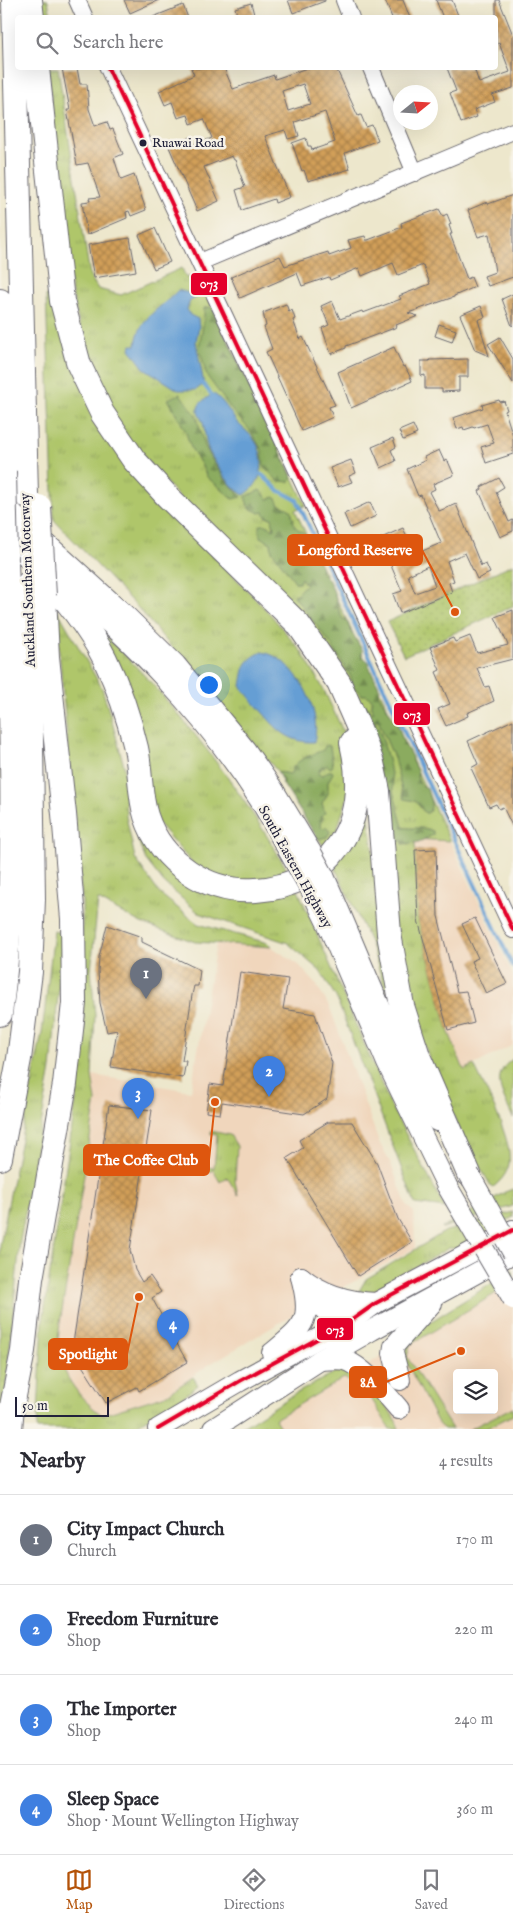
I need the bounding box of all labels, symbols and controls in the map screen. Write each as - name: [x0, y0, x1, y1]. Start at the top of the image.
- search box: [15, 15, 498, 70]
- icon: search: [33, 29, 61, 57]
- text: Search here: [73, 31, 164, 55]
- north arrow: [393, 85, 438, 130]
- place label: Ruawai Road: [152, 135, 224, 152]
- marker: Ruawai Road: [138, 138, 148, 148]
- line badge: 073: [190, 272, 228, 296]
- text: 073: [200, 275, 218, 293]
- street label: Auckland Southern Motorway: [16, 492, 40, 668]
- callout: Longford Reserve: [288, 535, 422, 565]
- text: Longford Reserve: [298, 541, 412, 560]
- your location: [196, 672, 222, 698]
- line badge: 073: [393, 702, 431, 726]
- text: 073: [403, 706, 421, 724]
- street label: South Eastern Highway: [254, 803, 336, 932]
- pin: 1: [130, 958, 162, 999]
- pin: 2: [253, 1056, 285, 1097]
- pin: 3: [122, 1078, 154, 1119]
- callout: The Coffee Club: [84, 1145, 209, 1175]
- text: The Coffee Club: [93, 1151, 198, 1170]
- pin: 4: [157, 1309, 189, 1350]
- line badge: 073: [316, 1317, 354, 1341]
- text: 073: [326, 1321, 344, 1339]
- callout: Spotlight: [49, 1339, 127, 1369]
- text: Spotlight: [59, 1345, 118, 1364]
- callout: 8A: [350, 1367, 386, 1397]
- map controls: [453, 1369, 498, 1414]
- button: layers: [453, 1369, 498, 1414]
- text: 8A: [360, 1373, 377, 1392]
- scale bar: [15, 1394, 109, 1417]
- text: 50 m: [22, 1397, 48, 1415]
- text: Nearby: [20, 1448, 85, 1475]
- text: 4 results: [439, 1452, 493, 1472]
- text: City Impact Church: [67, 1518, 224, 1542]
- text: 1: [33, 1530, 39, 1550]
- text: 170 m: [456, 1530, 493, 1550]
- text: Church: [67, 1542, 116, 1562]
- text: Freedom Furniture: [67, 1608, 218, 1632]
- text: 2: [32, 1620, 40, 1640]
- text: 220 m: [454, 1620, 493, 1640]
- text: Shop: [67, 1632, 101, 1652]
- text: The Importer: [67, 1698, 176, 1722]
- text: 3: [33, 1710, 39, 1730]
- text: 240 m: [454, 1710, 493, 1730]
- text: Shop: [67, 1722, 101, 1742]
- text: Sleep Space: [67, 1788, 159, 1812]
- text: 4: [32, 1800, 40, 1820]
- text: 360 m: [457, 1800, 493, 1820]
- text: Shop · Mount Wellington Highway: [67, 1812, 299, 1832]
- tab: Map: [65, 1866, 93, 1914]
- tab: Directions: [223, 1866, 284, 1914]
- tab: Saved: [415, 1866, 448, 1914]

